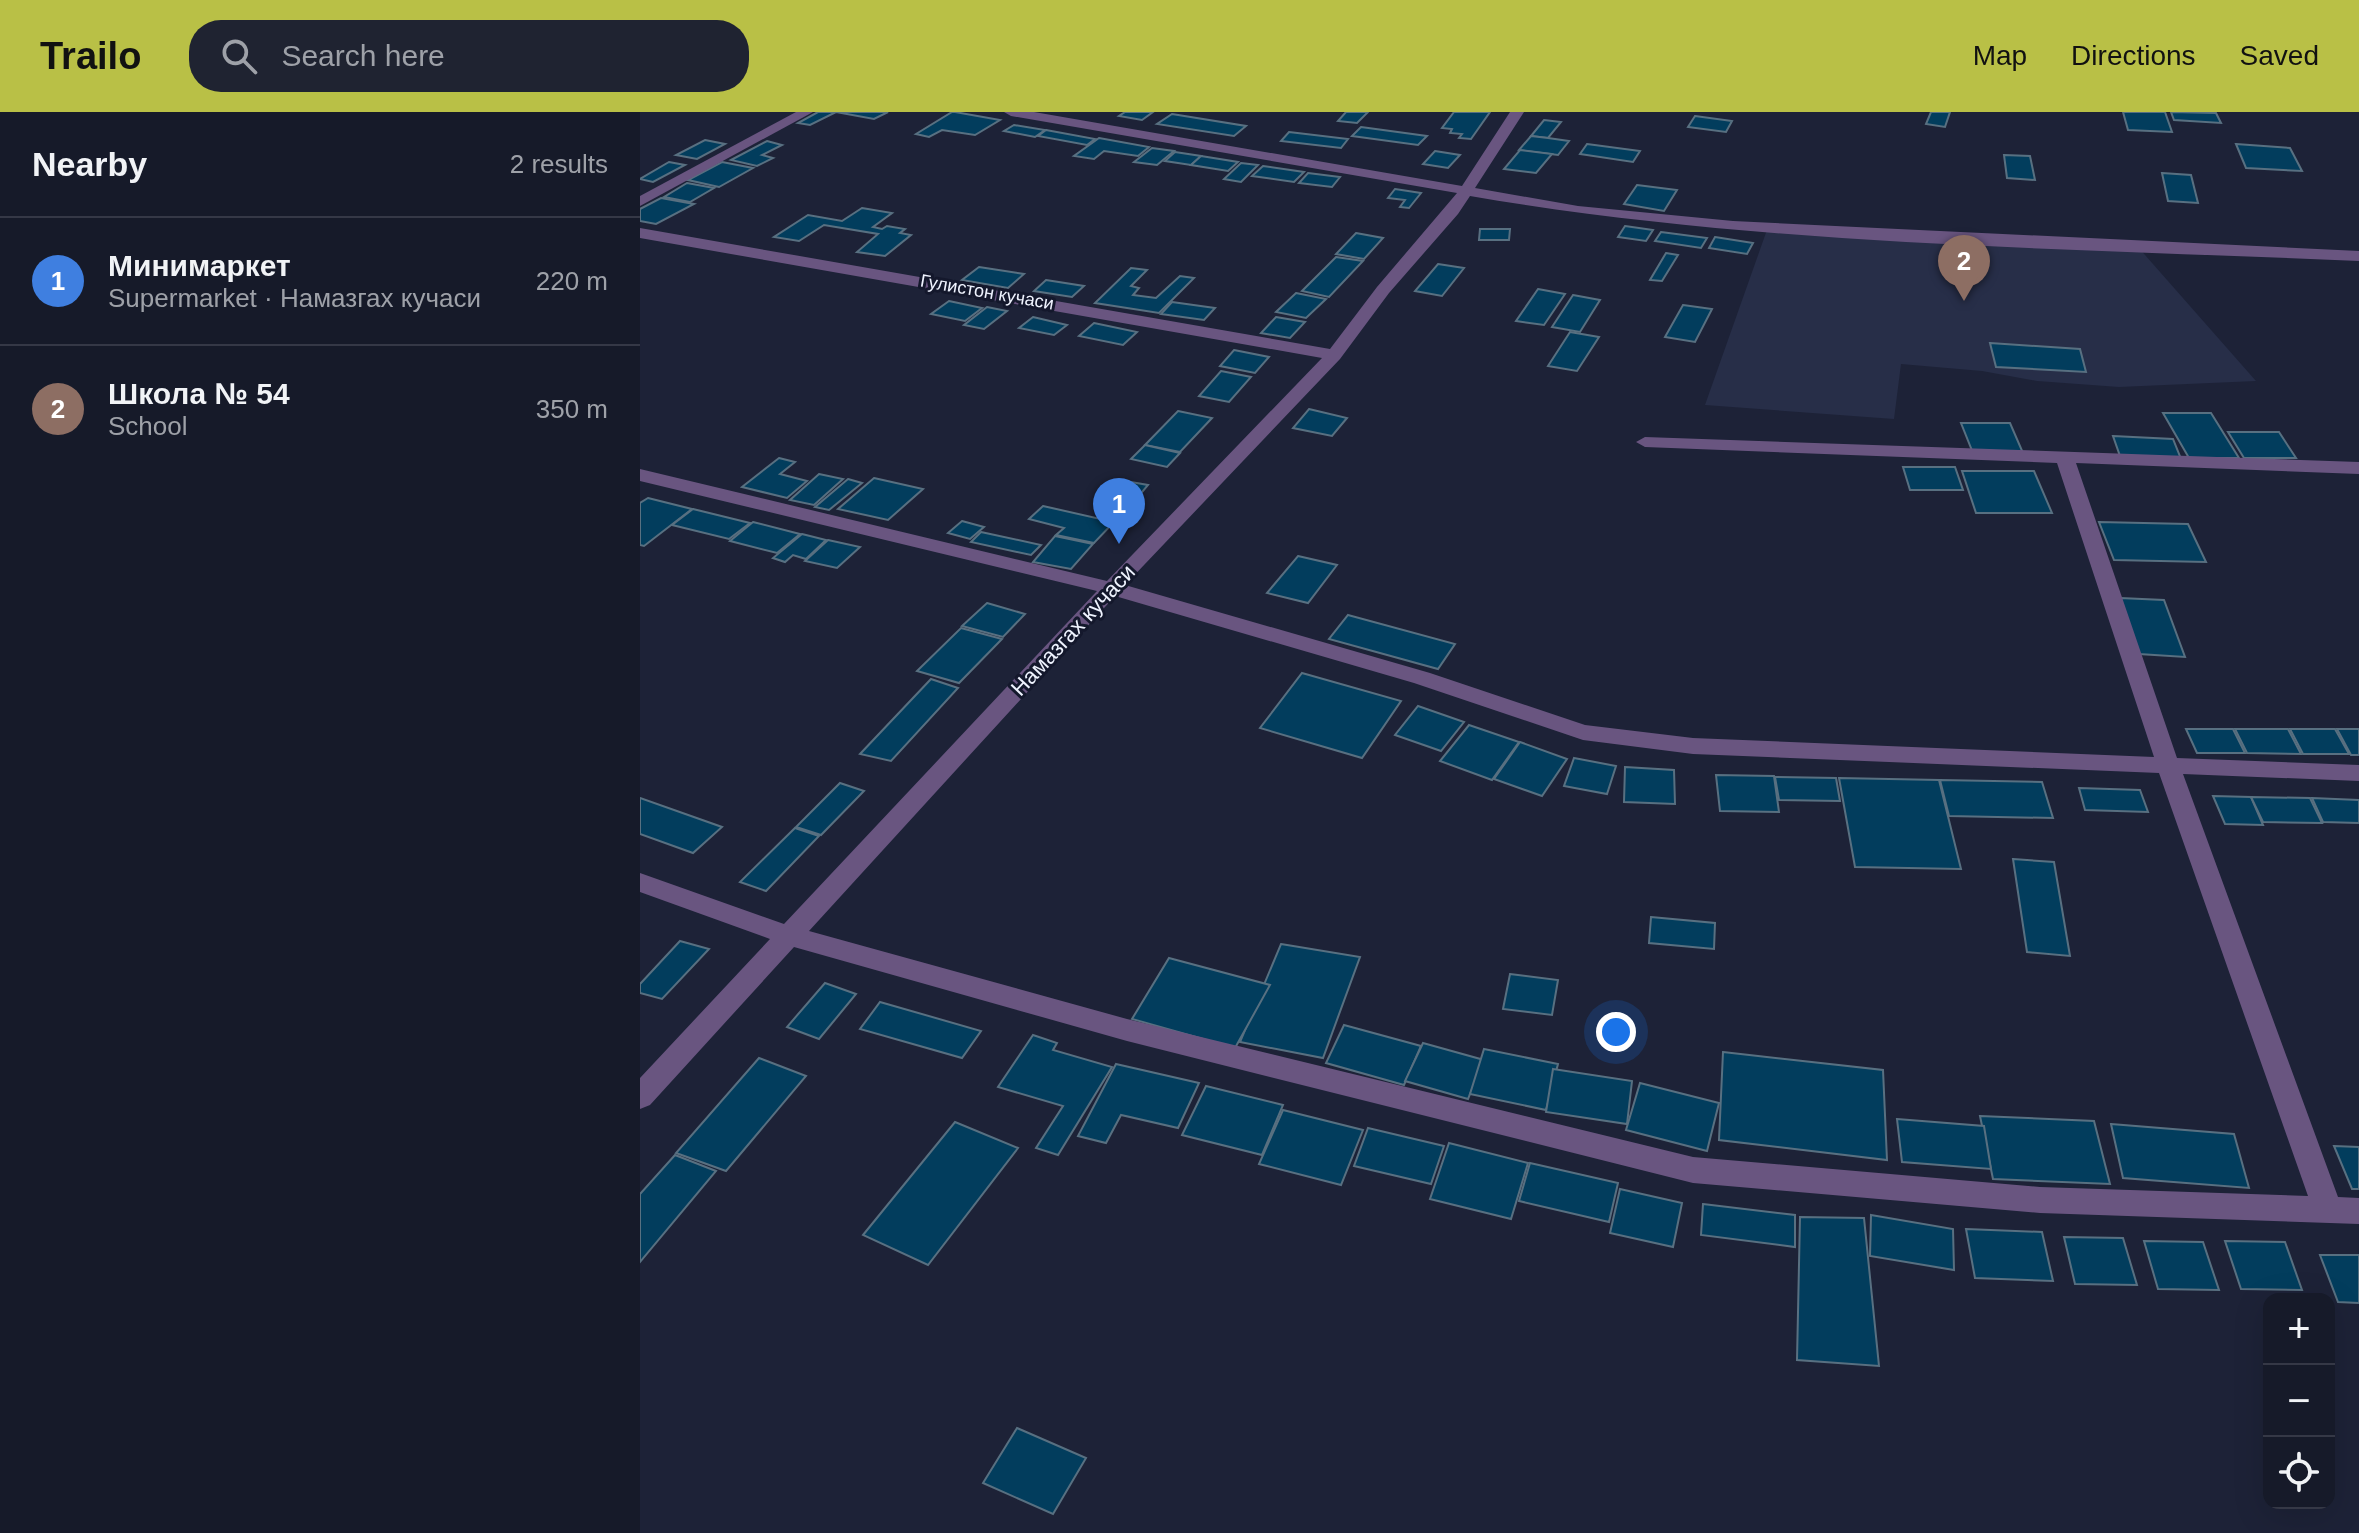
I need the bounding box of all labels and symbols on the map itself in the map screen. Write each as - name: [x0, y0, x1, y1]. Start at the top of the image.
- pin: 2: [1938, 235, 1990, 301]
- street label: Гулистон кучаси: [919, 270, 1055, 314]
- pin: 1: [1093, 478, 1145, 544]
- street label: Намазгах кучаси: [1006, 559, 1140, 701]
- your location: [1596, 1012, 1636, 1052]

